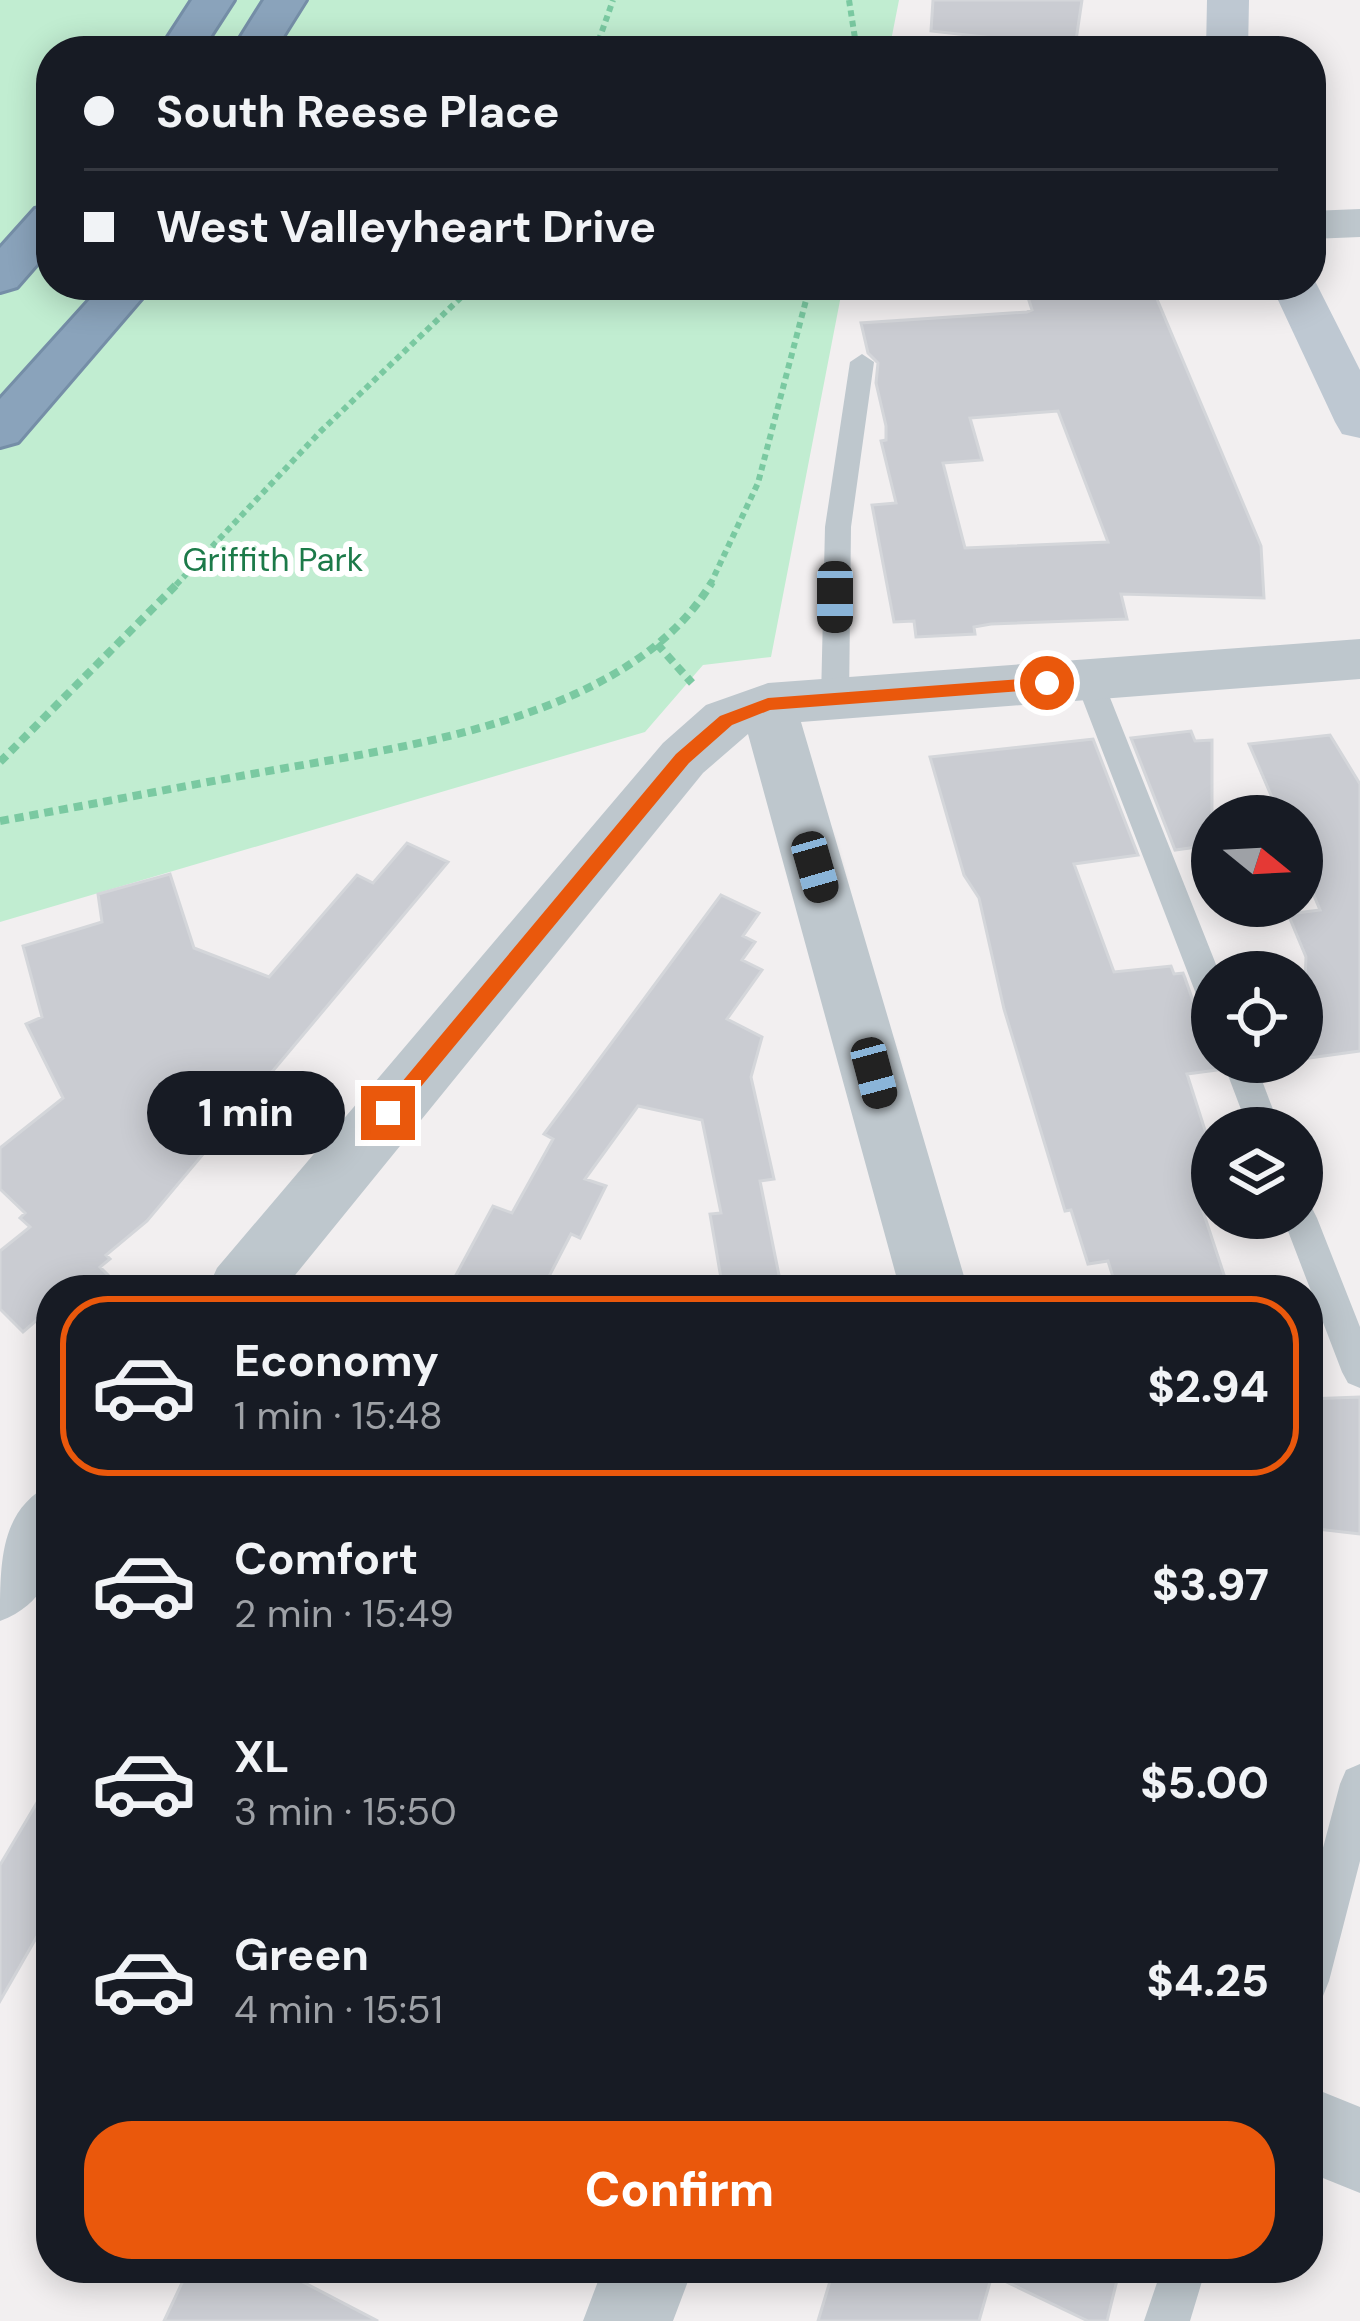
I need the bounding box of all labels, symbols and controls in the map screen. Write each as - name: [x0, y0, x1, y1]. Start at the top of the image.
- text: South Reese Place: [156, 82, 559, 141]
- text: West Valleyheart Drive: [156, 197, 656, 256]
- park label: Griffith Park: [183, 538, 364, 581]
- car: [817, 561, 853, 633]
- route start: [1020, 656, 1074, 710]
- north arrow: [1191, 795, 1323, 927]
- map controls: [1191, 795, 1323, 1239]
- car: [788, 827, 842, 907]
- button: locate: [1191, 951, 1323, 1083]
- car: [847, 1034, 901, 1112]
- callout: 1 min: [148, 1071, 346, 1155]
- route end: [361, 1086, 415, 1140]
- text: 1 min: [198, 1087, 294, 1138]
- button: layers: [1191, 1107, 1323, 1239]
- text: Economy: [234, 1331, 439, 1390]
- icon: car: [90, 1332, 198, 1440]
- text: $2.94: [1147, 1357, 1269, 1416]
- text: 1 min · 15:48: [234, 1390, 443, 1441]
- text: Comfort: [234, 1529, 418, 1588]
- icon: car: [90, 1530, 198, 1638]
- text: $3.97: [1152, 1555, 1269, 1614]
- text: 2 min · 15:49: [234, 1588, 454, 1639]
- text: XL: [234, 1727, 289, 1786]
- icon: car: [90, 1728, 198, 1836]
- text: $5.00: [1140, 1753, 1269, 1812]
- text: 3 min · 15:50: [234, 1786, 457, 1837]
- text: Green: [234, 1925, 369, 1984]
- icon: car: [90, 1926, 198, 2034]
- text: $4.25: [1147, 1951, 1269, 2010]
- text: 4 min · 15:51: [234, 1984, 443, 2035]
- button: Confirm: [84, 2121, 1275, 2259]

